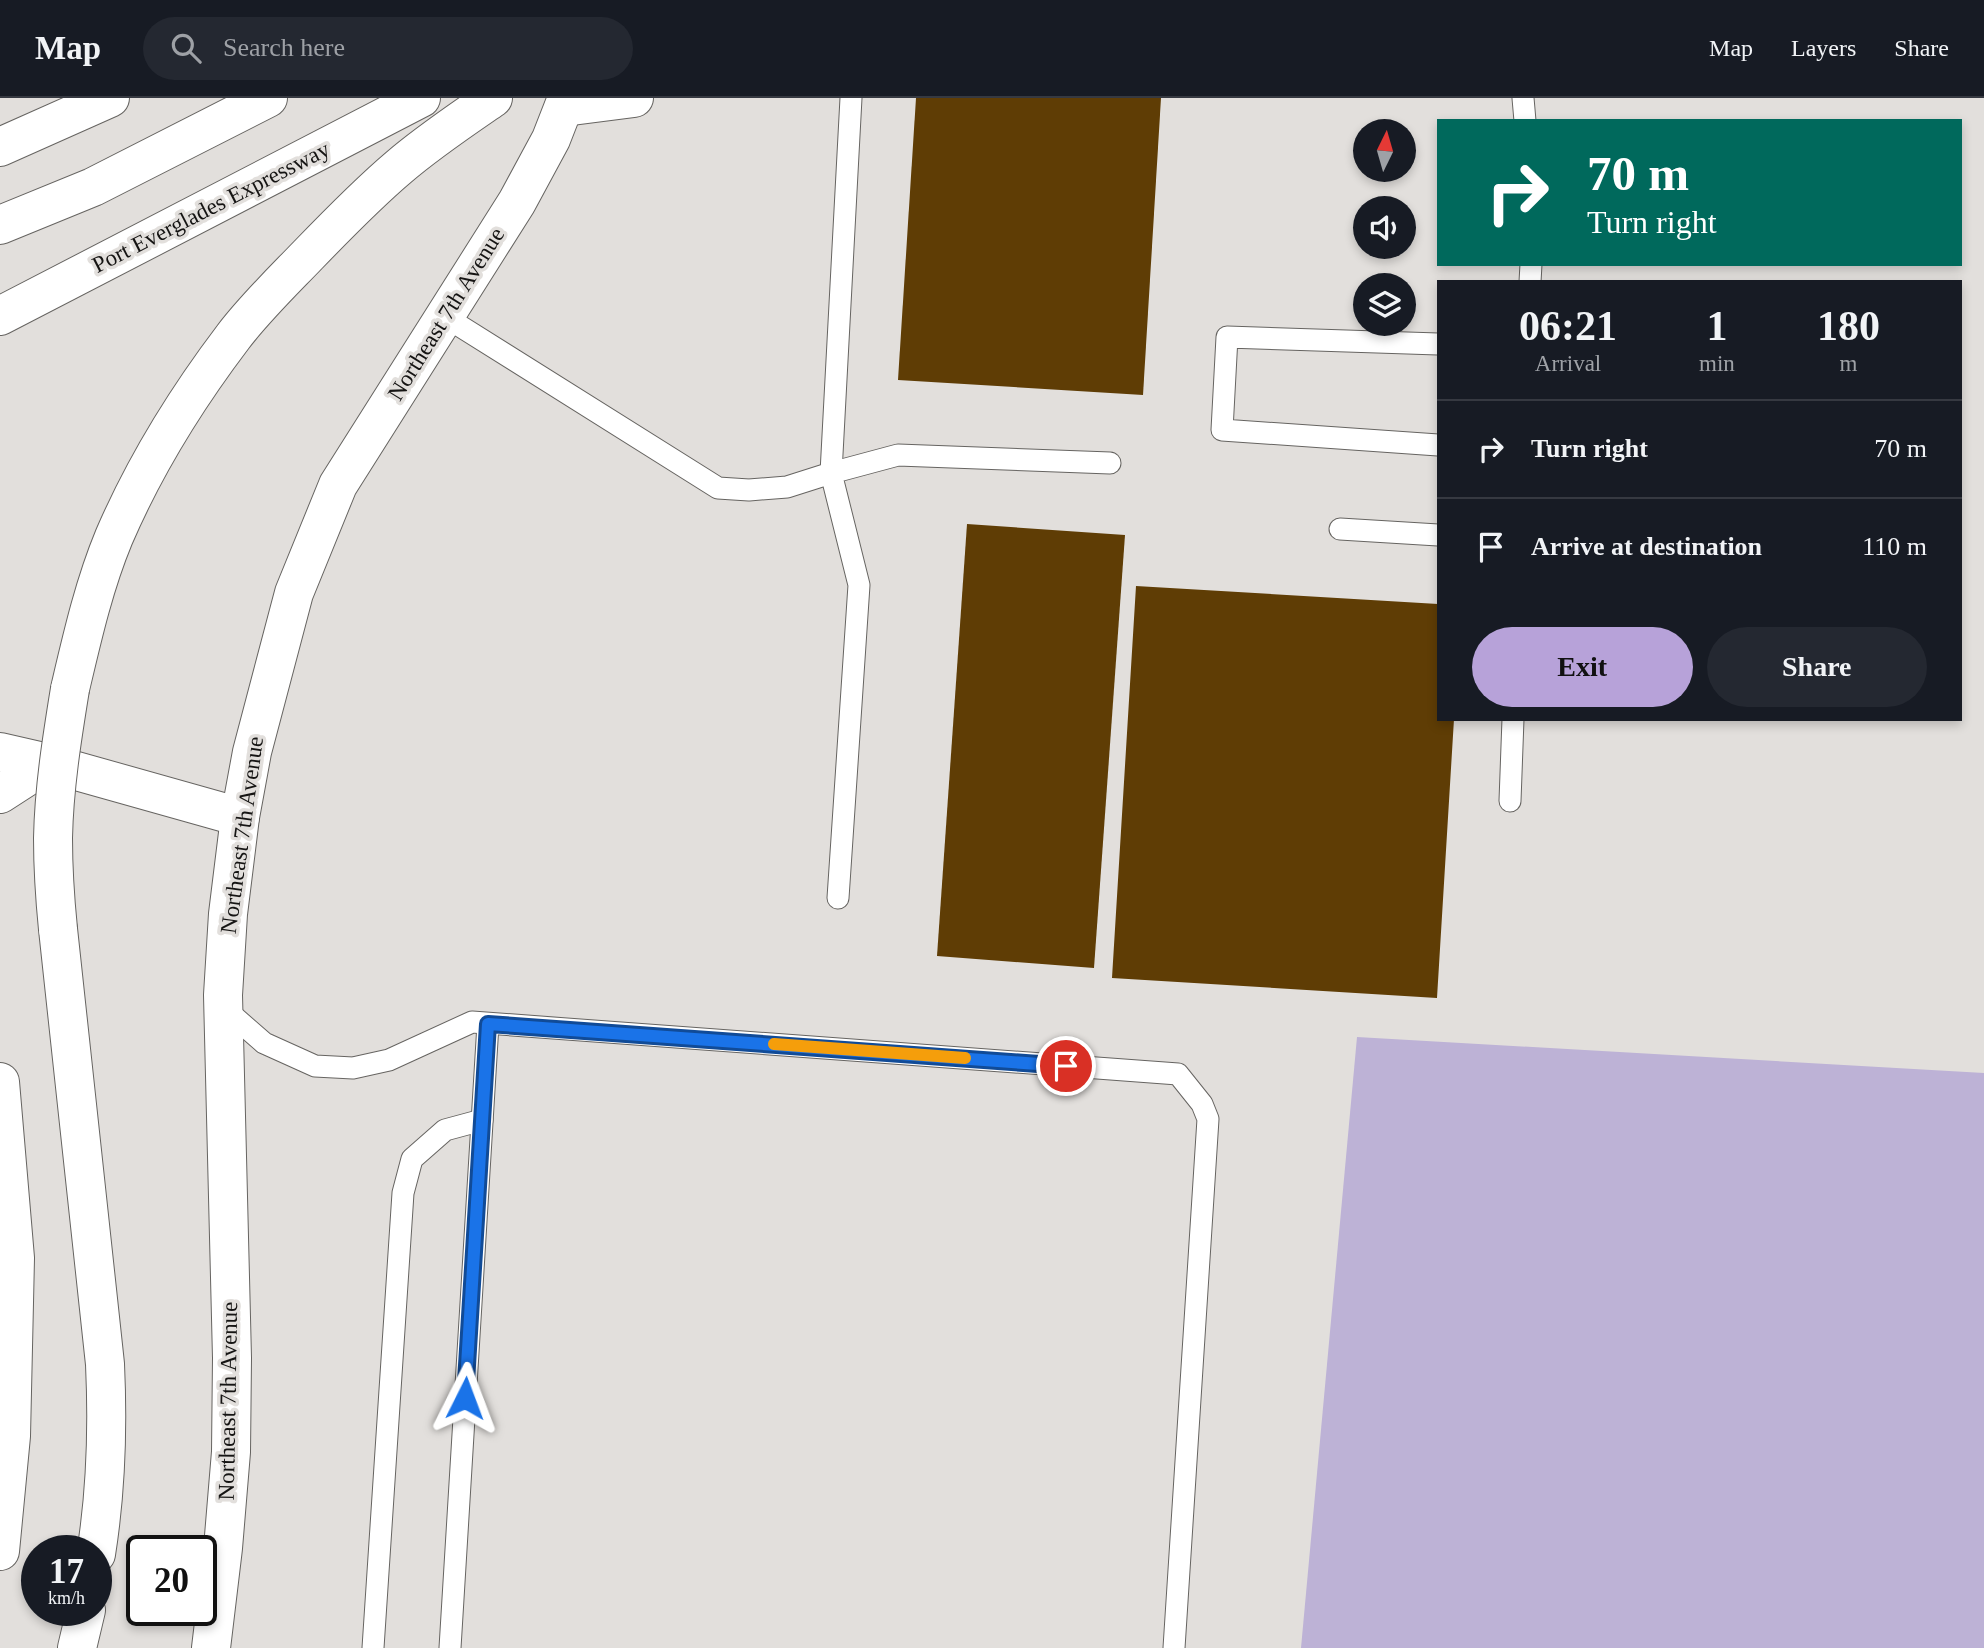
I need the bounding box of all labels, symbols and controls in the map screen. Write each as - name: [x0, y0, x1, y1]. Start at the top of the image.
- search box: [143, 17, 633, 80]
- icon: search: [167, 29, 205, 67]
- text: Map: [35, 30, 101, 66]
- text: Search here: [223, 33, 345, 62]
- text: Map: [1709, 35, 1753, 61]
- text: Layers: [1791, 35, 1856, 61]
- text: Share: [1894, 35, 1949, 61]
- north arrow: [1353, 119, 1416, 182]
- map controls: [1353, 119, 1416, 336]
- street label: Port Everglades Expressway: [88, 136, 334, 278]
- text: 70 m: [1587, 146, 1689, 201]
- icon: right: [1472, 147, 1563, 238]
- button: sound: [1353, 196, 1416, 259]
- text: Turn right: [1587, 204, 1717, 240]
- street label: Northeast 7th Avenue: [383, 223, 509, 405]
- button: layers: [1353, 273, 1416, 336]
- text: 06:21: [1519, 303, 1617, 349]
- text: 1: [1706, 303, 1727, 349]
- text: 180: [1817, 303, 1880, 349]
- text: Arrival: [1535, 351, 1601, 376]
- text: min: [1699, 351, 1735, 376]
- text: m: [1839, 351, 1857, 376]
- icon: right: [1472, 430, 1510, 468]
- text: Turn right: [1531, 434, 1648, 463]
- text: 70 m: [1874, 434, 1927, 463]
- icon: arrive: [1472, 528, 1510, 566]
- text: Arrive at destination: [1531, 532, 1762, 561]
- text: 110 m: [1862, 532, 1927, 561]
- button: Exit: [1472, 627, 1693, 707]
- button: Share: [1707, 627, 1927, 707]
- street label: Northeast 7th Avenue: [216, 735, 268, 935]
- pin: [1036, 1036, 1096, 1096]
- icon: arrive: [1047, 1047, 1085, 1085]
- street label: Northeast 7th Avenue: [214, 1301, 242, 1501]
- position arrow: [428, 1361, 502, 1435]
- speed limit sign: 20: [126, 1535, 217, 1626]
- text: 17: [49, 1552, 84, 1591]
- text: km/h: [48, 1588, 85, 1608]

